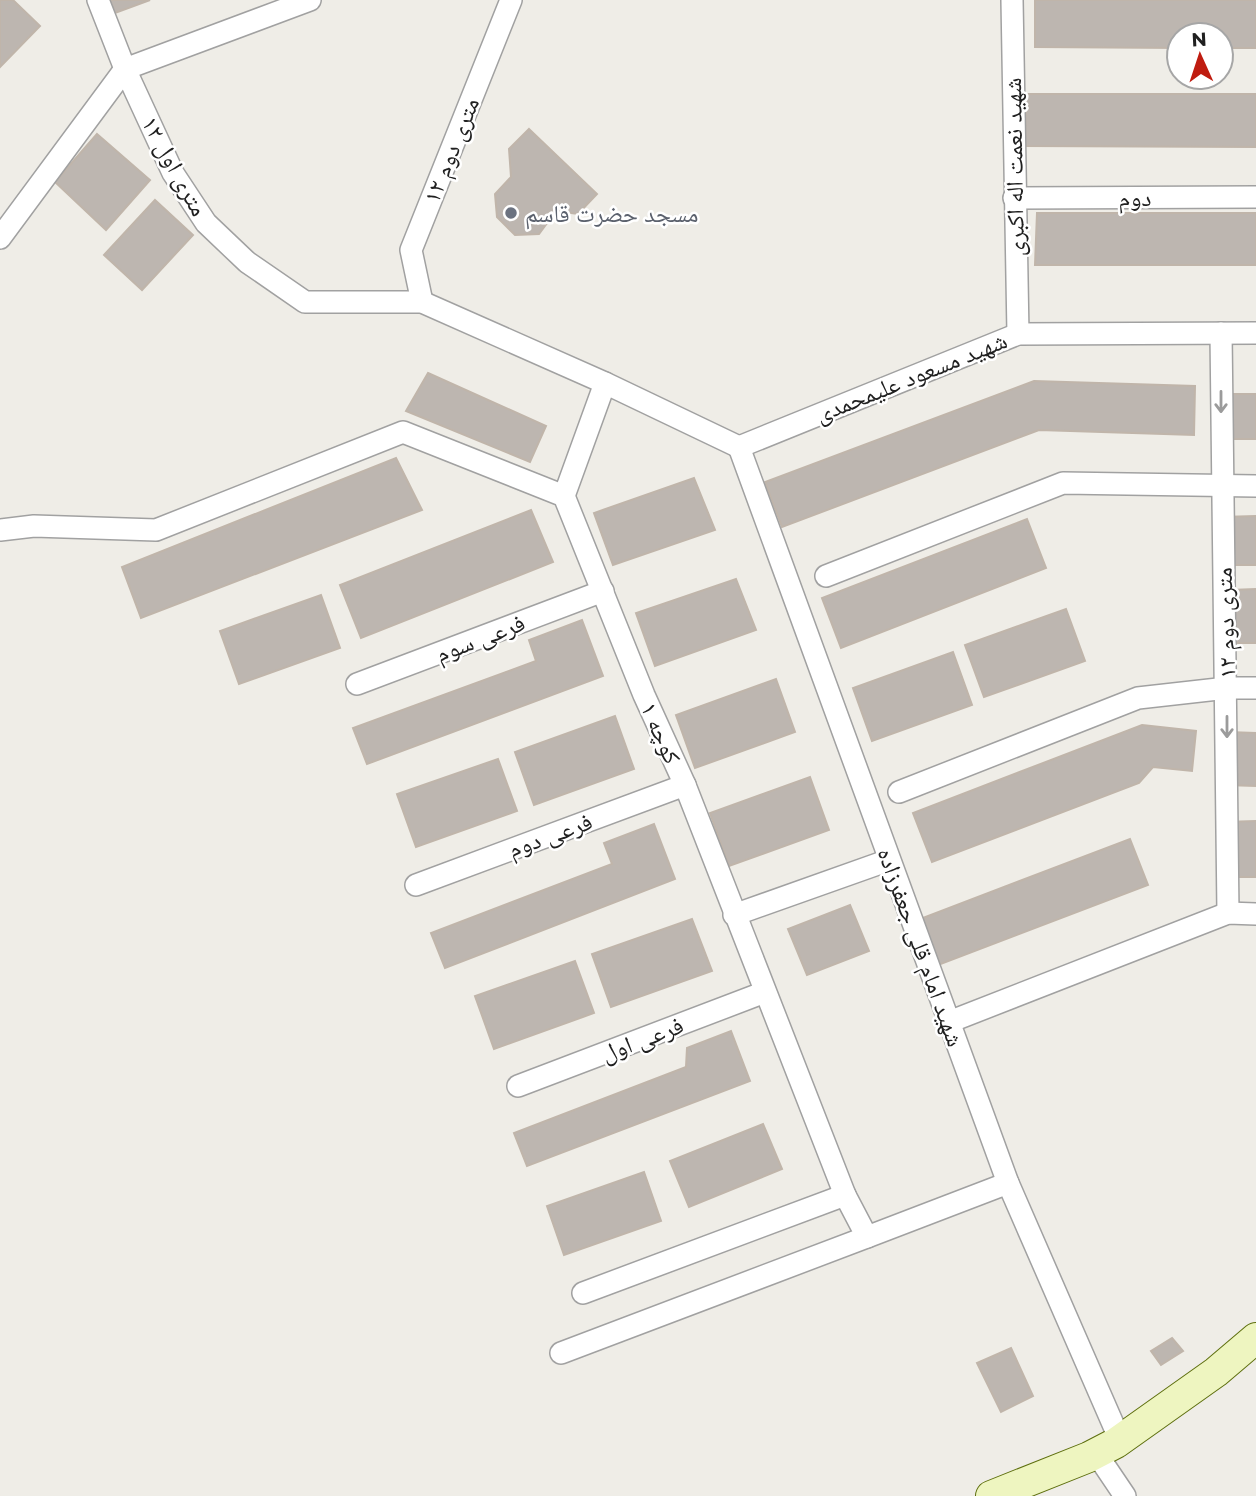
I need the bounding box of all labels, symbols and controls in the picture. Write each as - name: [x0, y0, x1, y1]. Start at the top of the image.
- north arrow: [1165, 21, 1235, 91]
- text: N: [1191, 28, 1207, 51]
- street label: شهید نعمت اله اکبری: [998, 77, 1030, 257]
- street label: ۱۲ متری دوم: [417, 93, 487, 208]
- street label: ۱۲ متری اول: [136, 111, 214, 221]
- street label: دوم: [1119, 183, 1151, 214]
- place label: مسجد حضرت قاسم: [525, 199, 699, 230]
- marker: مسجد حضرت قاسم: [503, 205, 519, 221]
- street label: شهید مسعود علیمحمدی: [811, 325, 1011, 429]
- one-way arrow: [1214, 390, 1228, 413]
- street label: ۱۲ متری دوم: [1209, 567, 1243, 679]
- street label: فرعی سوم: [431, 608, 530, 670]
- street label: کوچه ۱: [635, 698, 687, 768]
- one-way arrow: [1220, 715, 1234, 738]
- street label: فرعی دوم: [504, 806, 597, 865]
- street label: شهید امام قلی جعفرزاده: [870, 844, 970, 1051]
- street label: فرعی اول: [597, 1010, 687, 1068]

